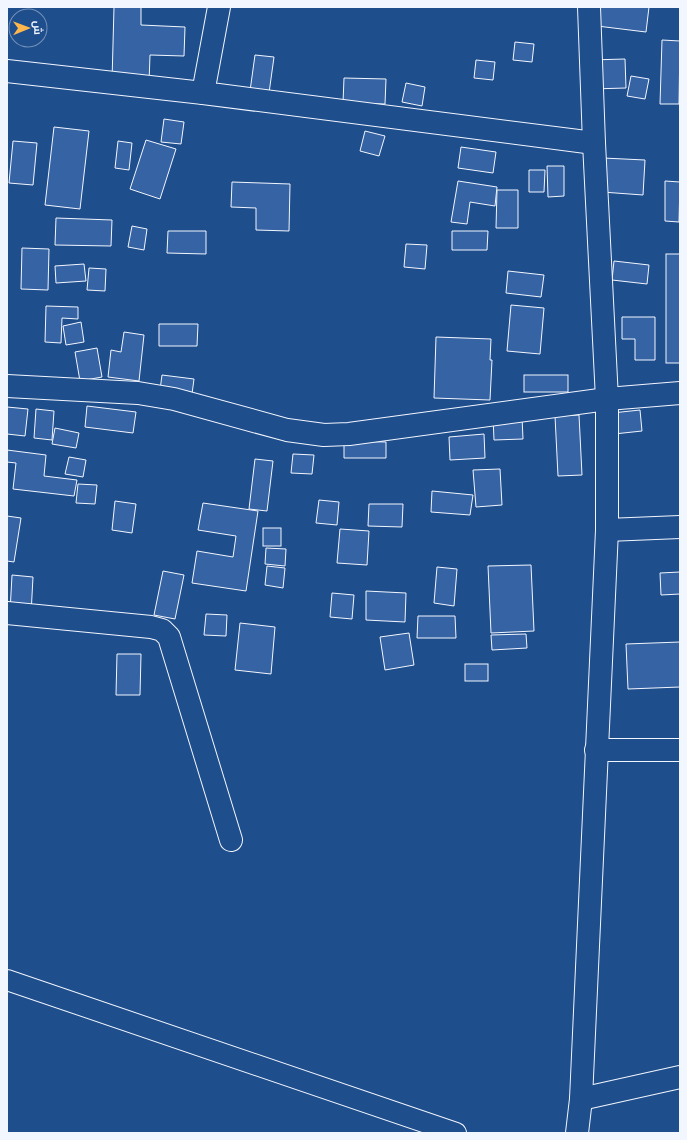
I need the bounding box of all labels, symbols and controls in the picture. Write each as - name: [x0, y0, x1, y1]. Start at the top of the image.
- north arrow: [8, 8, 48, 48]
- text: ش: [31, 21, 46, 35]

